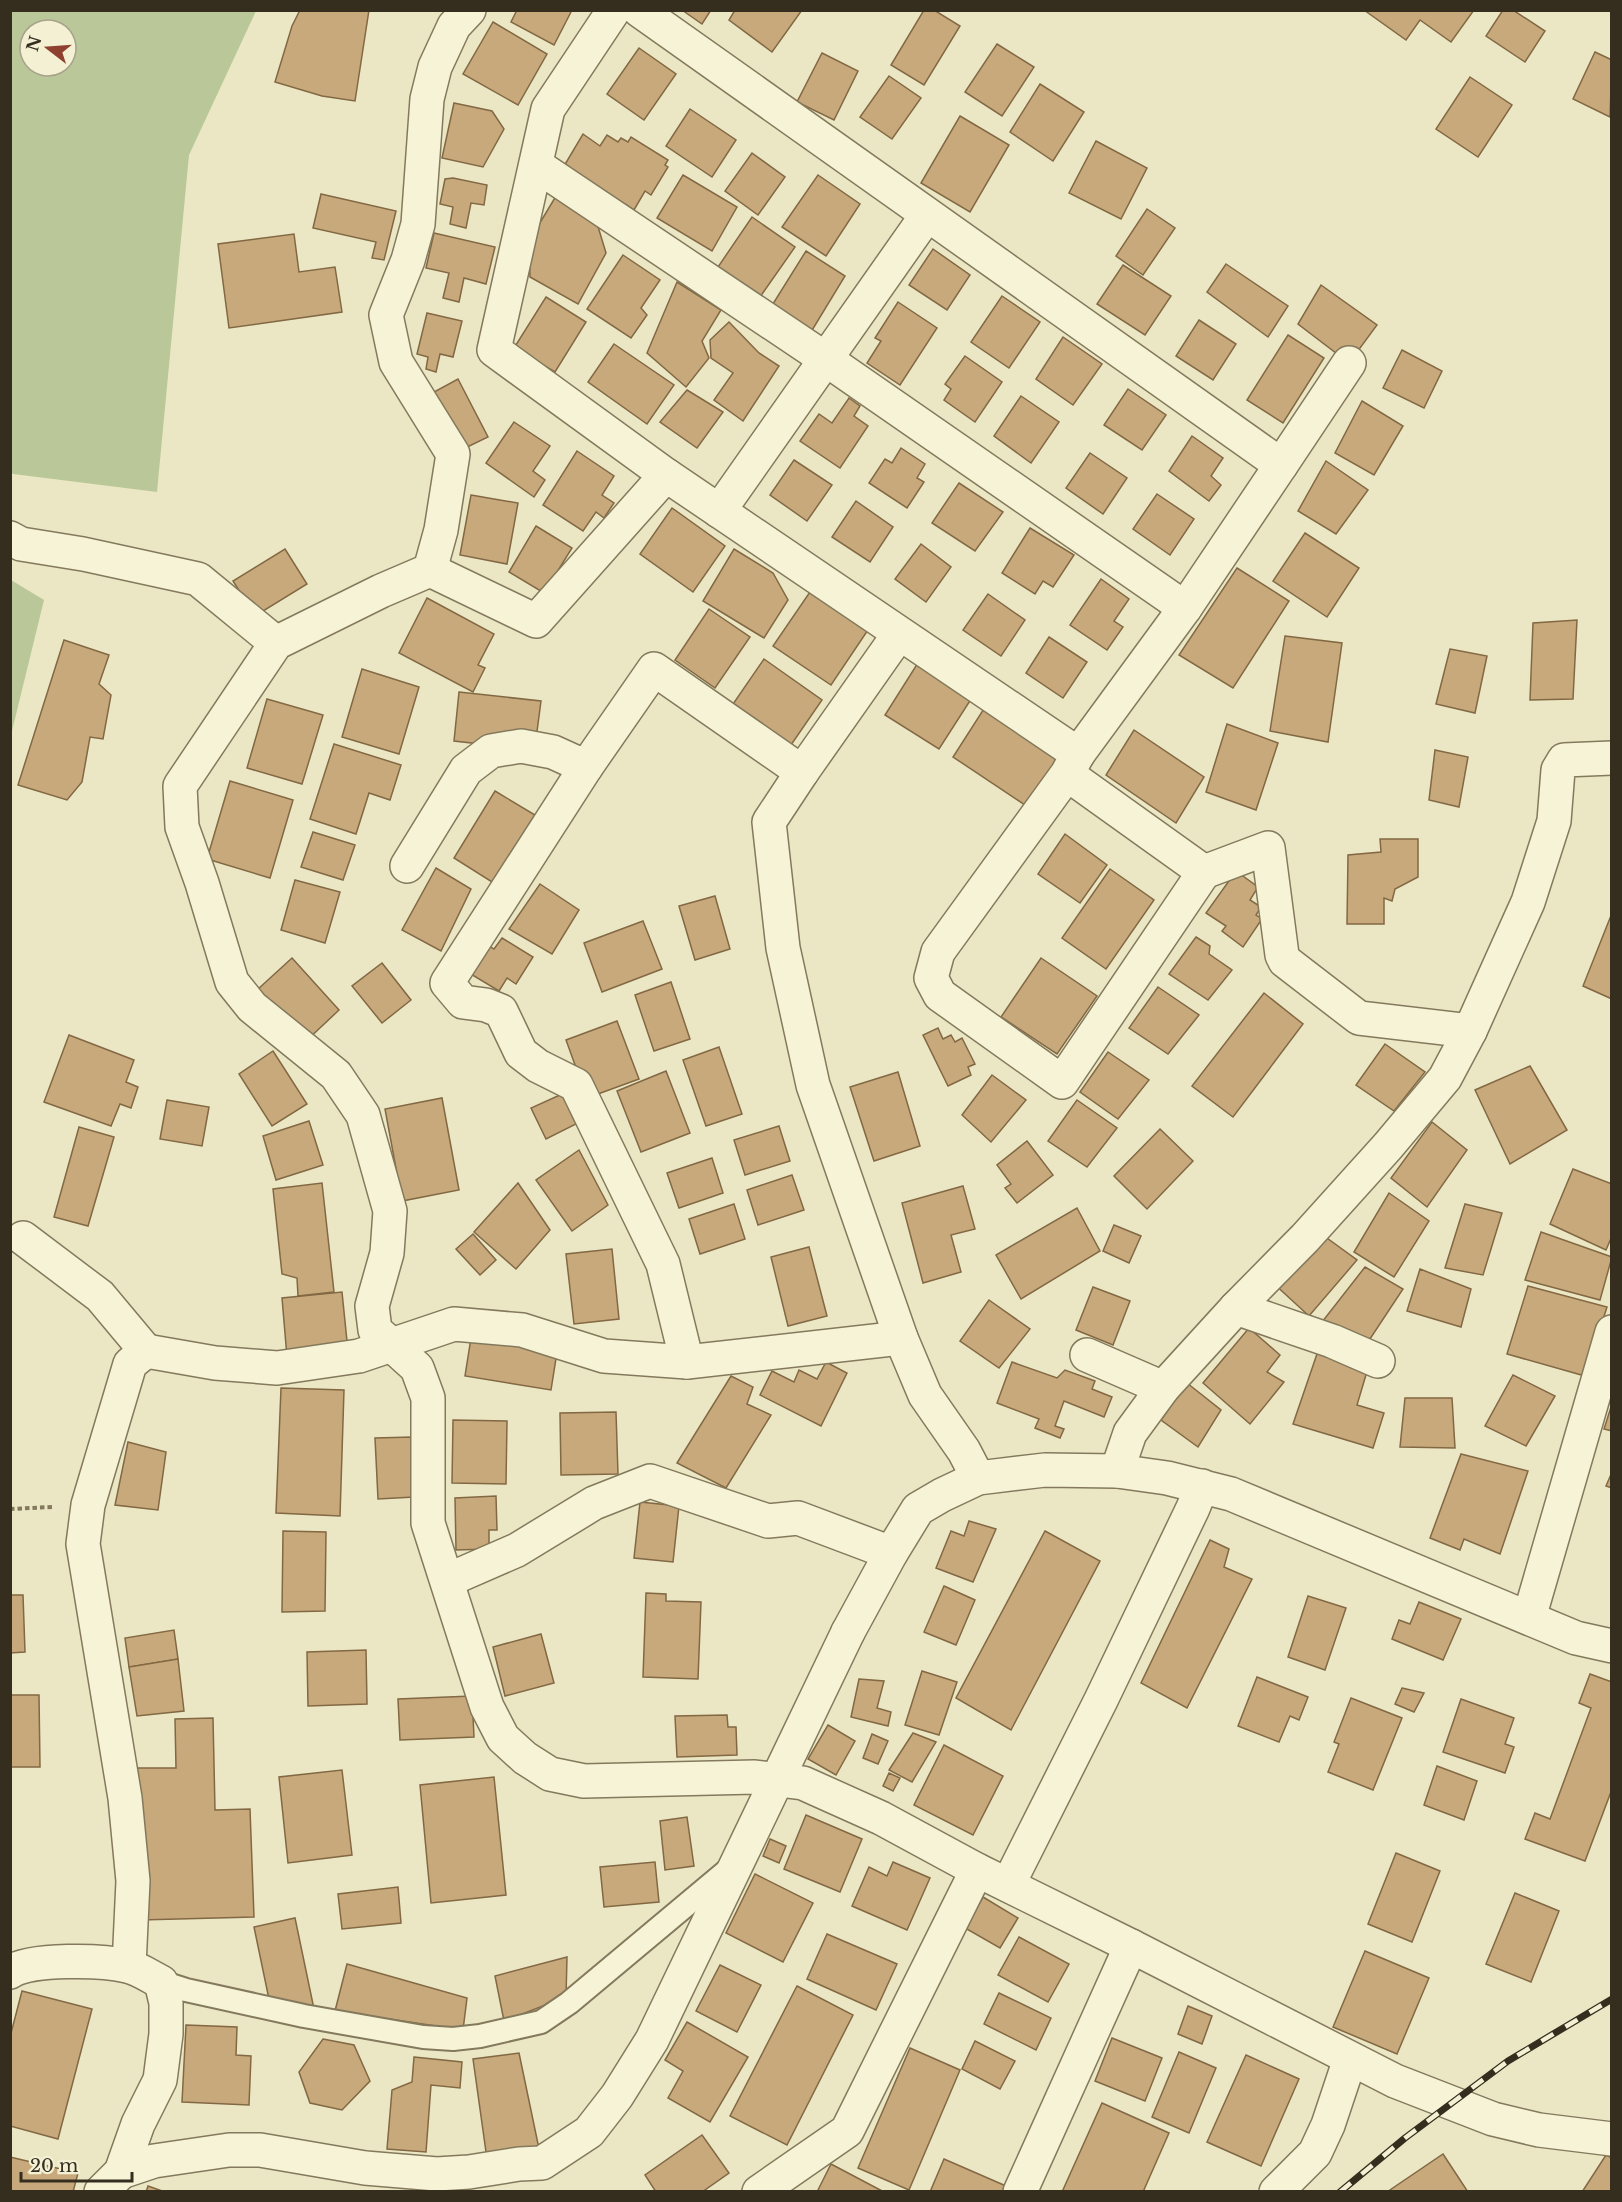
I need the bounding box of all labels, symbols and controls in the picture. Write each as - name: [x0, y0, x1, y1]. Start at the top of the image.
- north arrow: [18, 18, 78, 78]
- text: N: [22, 33, 45, 54]
- scale bar: [21, 2145, 132, 2183]
- text: 20 m: [30, 2155, 78, 2177]

